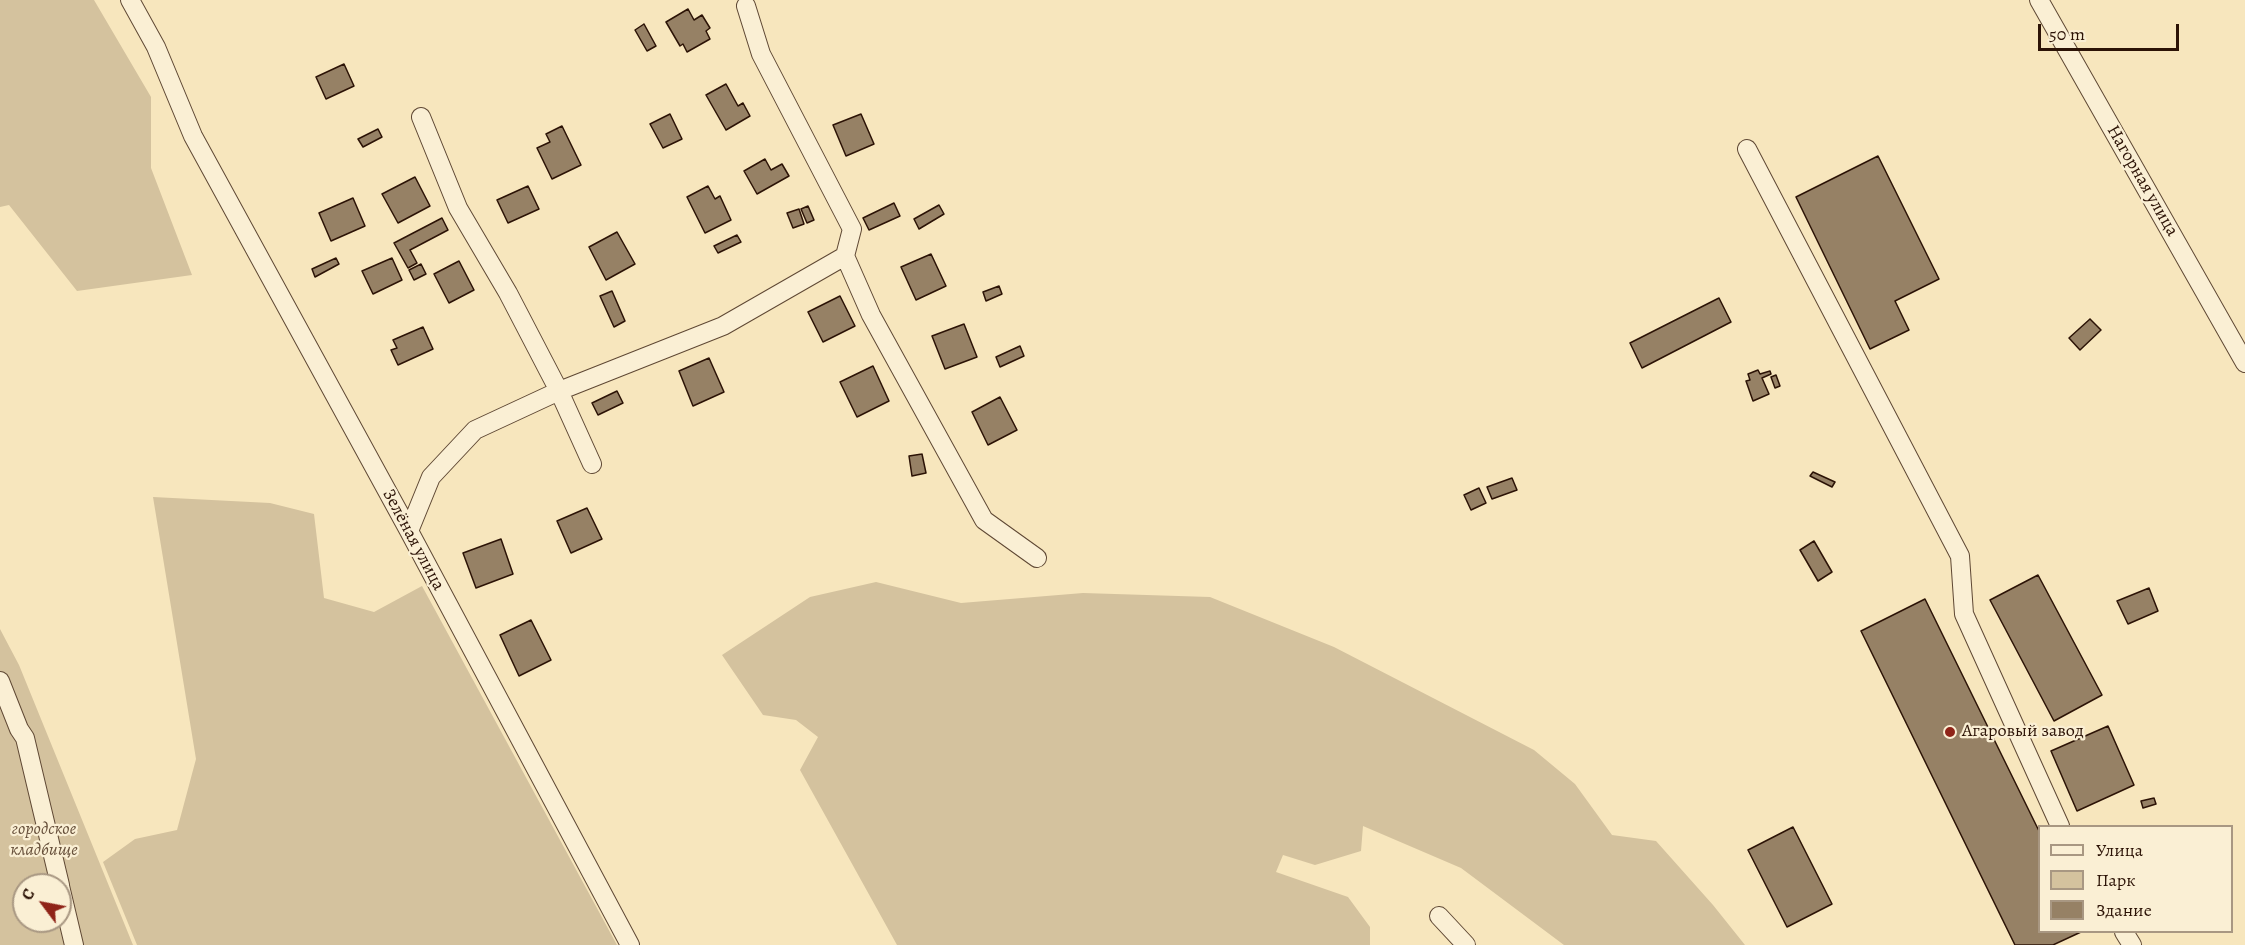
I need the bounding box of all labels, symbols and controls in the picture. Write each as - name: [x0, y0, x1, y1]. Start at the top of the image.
- scale bar: [2041, 12, 2182, 50]
- text: 50 m: [2049, 22, 2085, 46]
- street label: Нагорная улица: [2102, 122, 2182, 240]
- street label: Зелёная улица: [377, 486, 449, 594]
- place label: Агаровый завод: [1962, 721, 2084, 743]
- marker: Агаровый завод: [1943, 725, 1957, 739]
- park label: городское кладбище: [10, 819, 78, 862]
- legend: [2038, 825, 2233, 933]
- text: Улица: [2096, 838, 2143, 862]
- text: Парк: [2096, 868, 2136, 892]
- north arrow: [12, 873, 72, 933]
- text: С: [16, 885, 40, 905]
- text: Здание: [2096, 898, 2152, 922]

